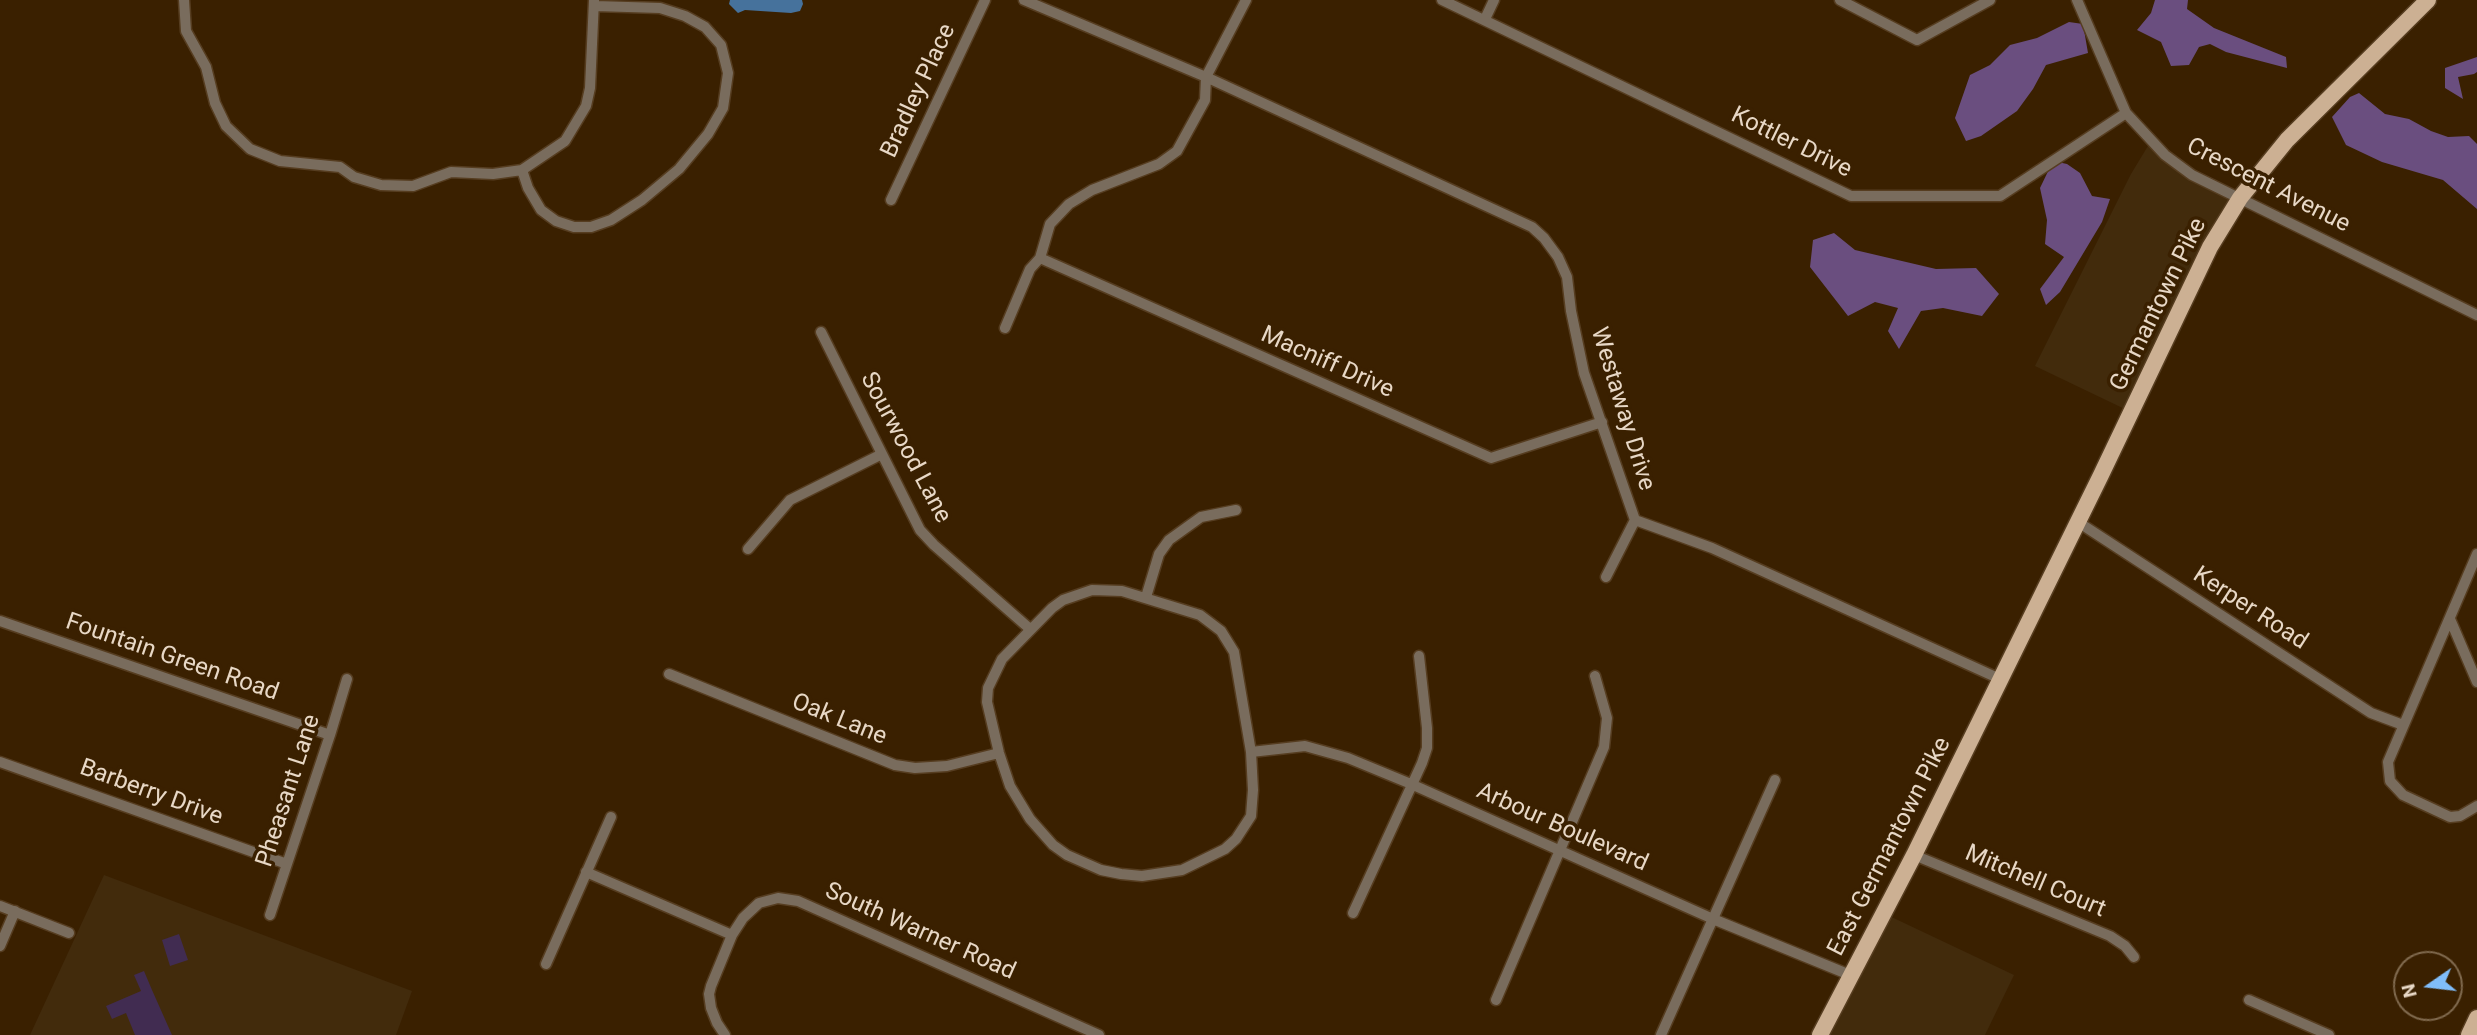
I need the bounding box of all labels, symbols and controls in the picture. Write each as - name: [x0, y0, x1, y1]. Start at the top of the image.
- street label: Bradley Place: [875, 20, 963, 162]
- street label: Kottler Drive: [1726, 101, 1856, 185]
- street label: Crescent Avenue: [2182, 132, 2354, 240]
- street label: Germantown Pike: [2105, 214, 2213, 396]
- street label: Macniff Drive: [1256, 321, 1398, 405]
- street label: Westaway Drive: [1584, 324, 1660, 494]
- street label: Sourwood Lane: [853, 368, 957, 528]
- street label: Kerper Road: [2187, 561, 2313, 657]
- street label: Fountain Green Road: [62, 608, 282, 708]
- street label: Oak Lane: [787, 688, 891, 752]
- street label: Pheasant Lane: [251, 711, 327, 871]
- street label: East Germantown Pike: [1822, 733, 1958, 961]
- street label: Barberry Drive: [76, 754, 226, 832]
- street label: Arbour Boulevard: [1472, 777, 1652, 879]
- street label: Mitchell Court: [1960, 839, 2110, 925]
- street label: South Warner Road: [820, 877, 1020, 987]
- north arrow: [2393, 951, 2463, 1021]
- text: N: [2396, 981, 2422, 1000]

